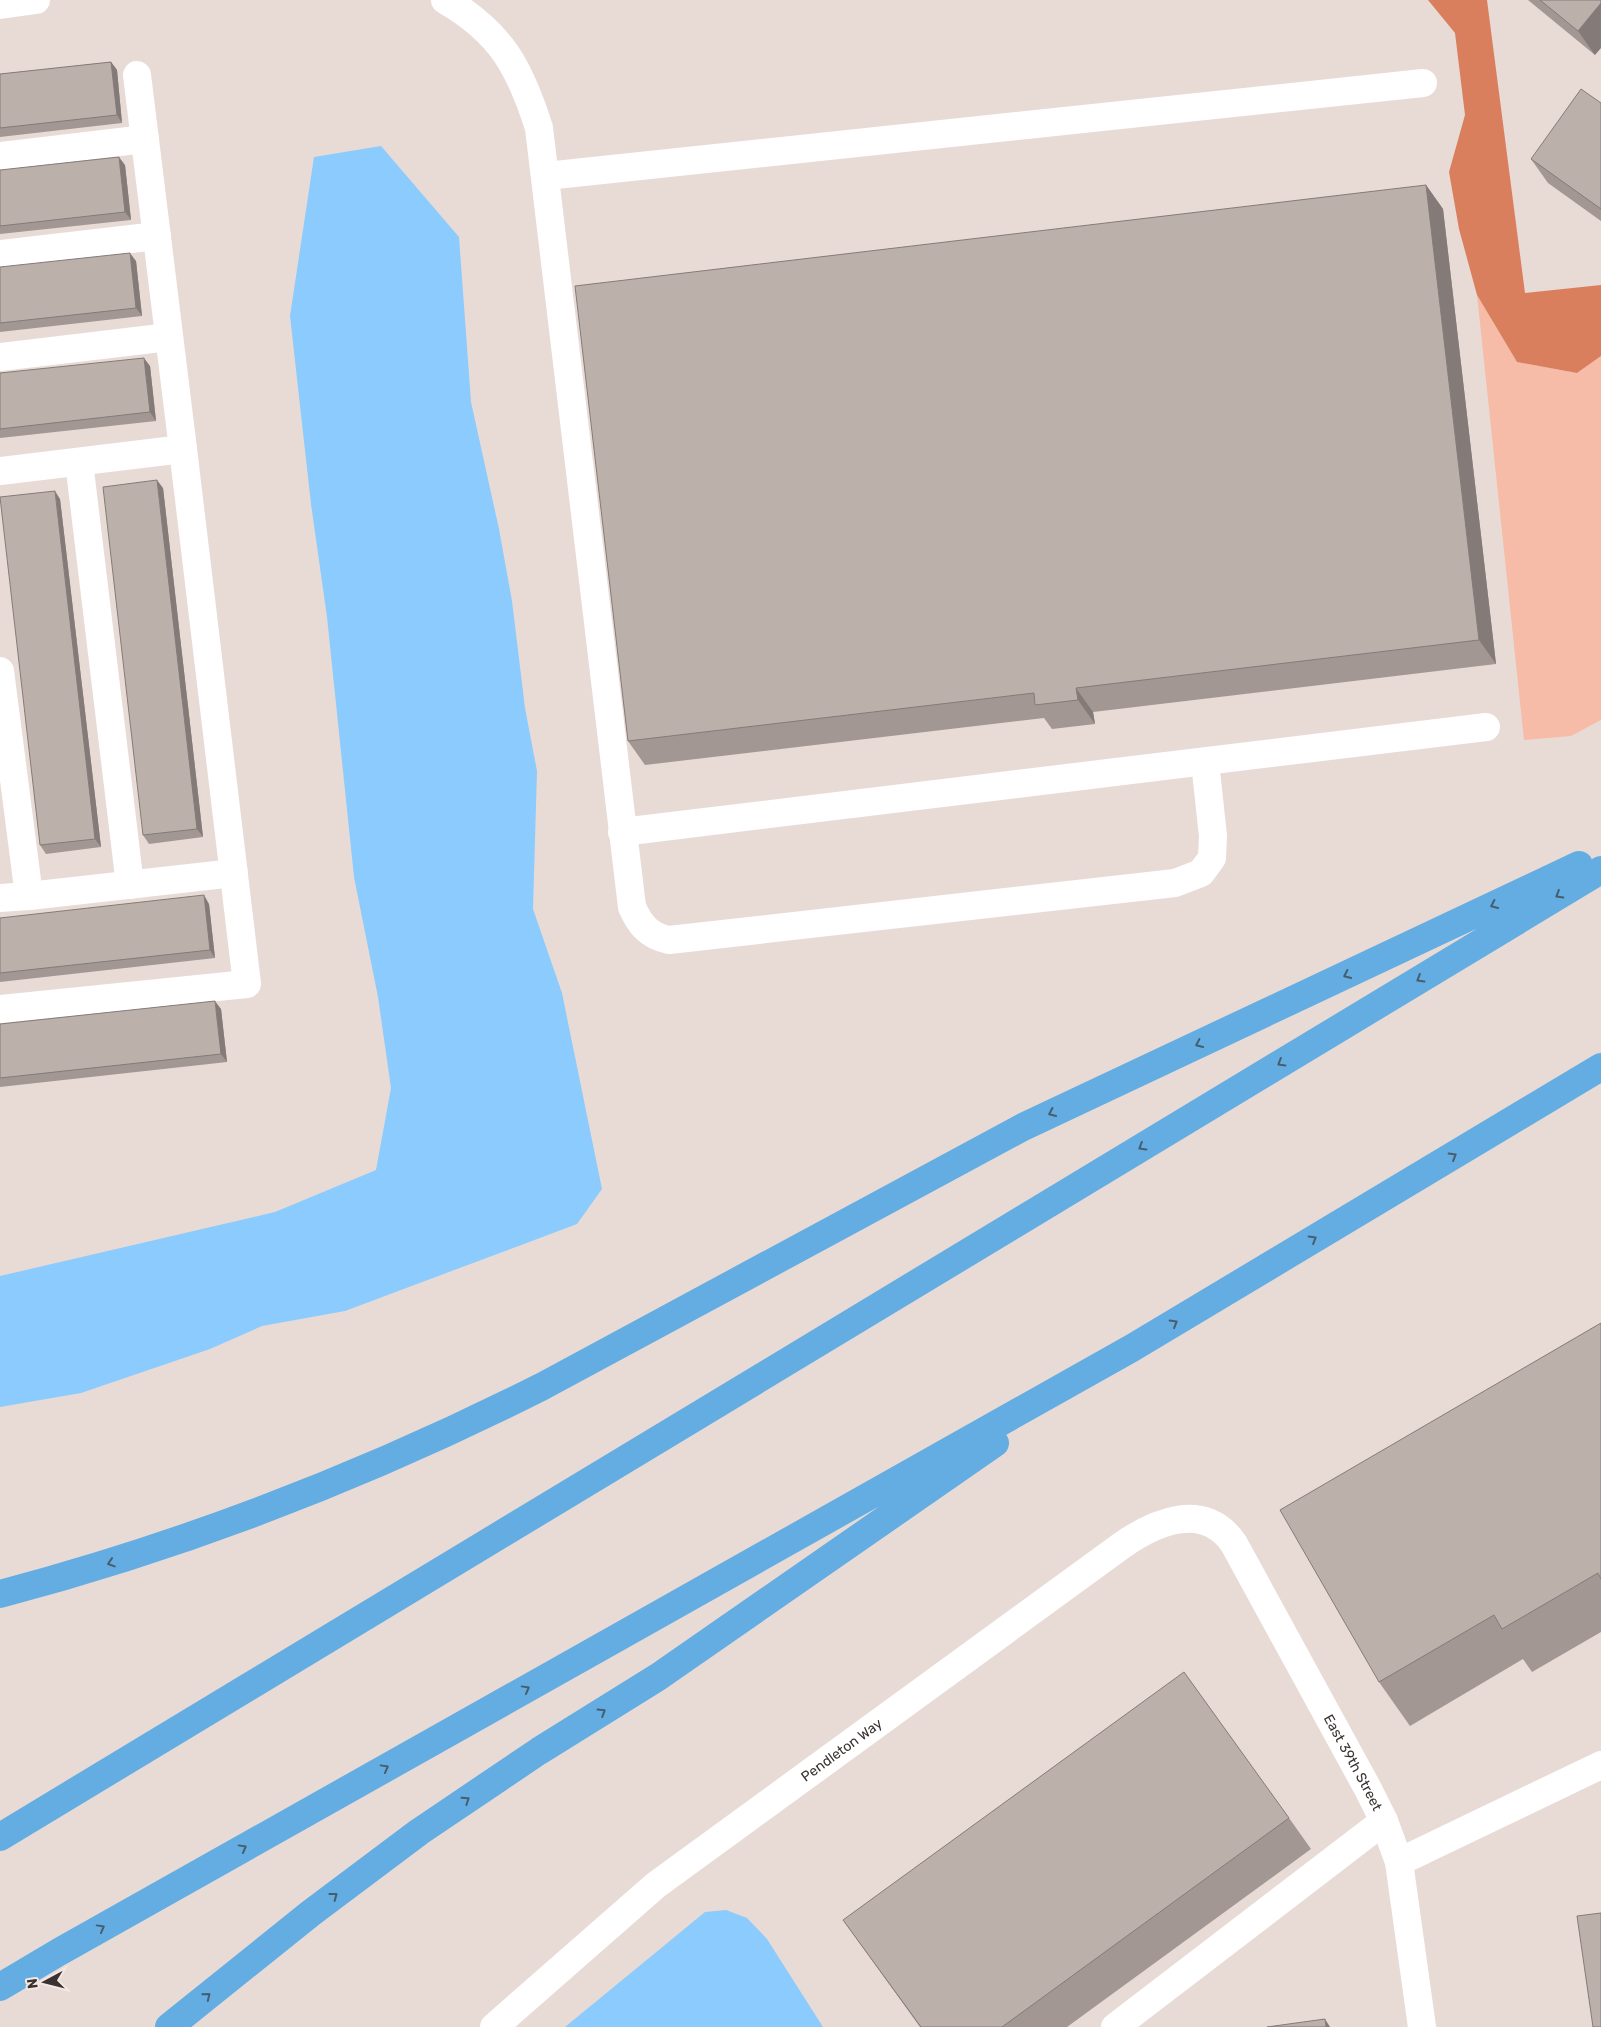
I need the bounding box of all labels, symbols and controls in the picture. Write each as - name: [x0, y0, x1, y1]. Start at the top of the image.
- one-way arrow: [1556, 889, 1565, 899]
- one-way arrow: [1490, 899, 1499, 909]
- one-way arrow: [1343, 968, 1352, 978]
- one-way arrow: [1417, 973, 1426, 983]
- one-way arrow: [1196, 1037, 1205, 1047]
- one-way arrow: [1278, 1057, 1287, 1067]
- one-way arrow: [1049, 1107, 1058, 1117]
- one-way arrow: [1138, 1141, 1147, 1151]
- one-way arrow: [1447, 1152, 1456, 1162]
- one-way arrow: [1308, 1236, 1317, 1246]
- one-way arrow: [1169, 1319, 1178, 1329]
- one-way arrow: [108, 1557, 116, 1567]
- one-way arrow: [521, 1685, 530, 1695]
- one-way arrow: [597, 1709, 606, 1718]
- street label: East 39th Street: [1320, 1712, 1386, 1814]
- street label: Pendleton Way: [798, 1715, 886, 1785]
- one-way arrow: [379, 1765, 388, 1775]
- one-way arrow: [461, 1797, 470, 1807]
- one-way arrow: [238, 1844, 247, 1854]
- one-way arrow: [328, 1893, 337, 1901]
- one-way arrow: [96, 1924, 105, 1934]
- north arrow: [20, 1957, 70, 2007]
- text: N: [24, 1977, 42, 1990]
- one-way arrow: [201, 1994, 210, 2002]

